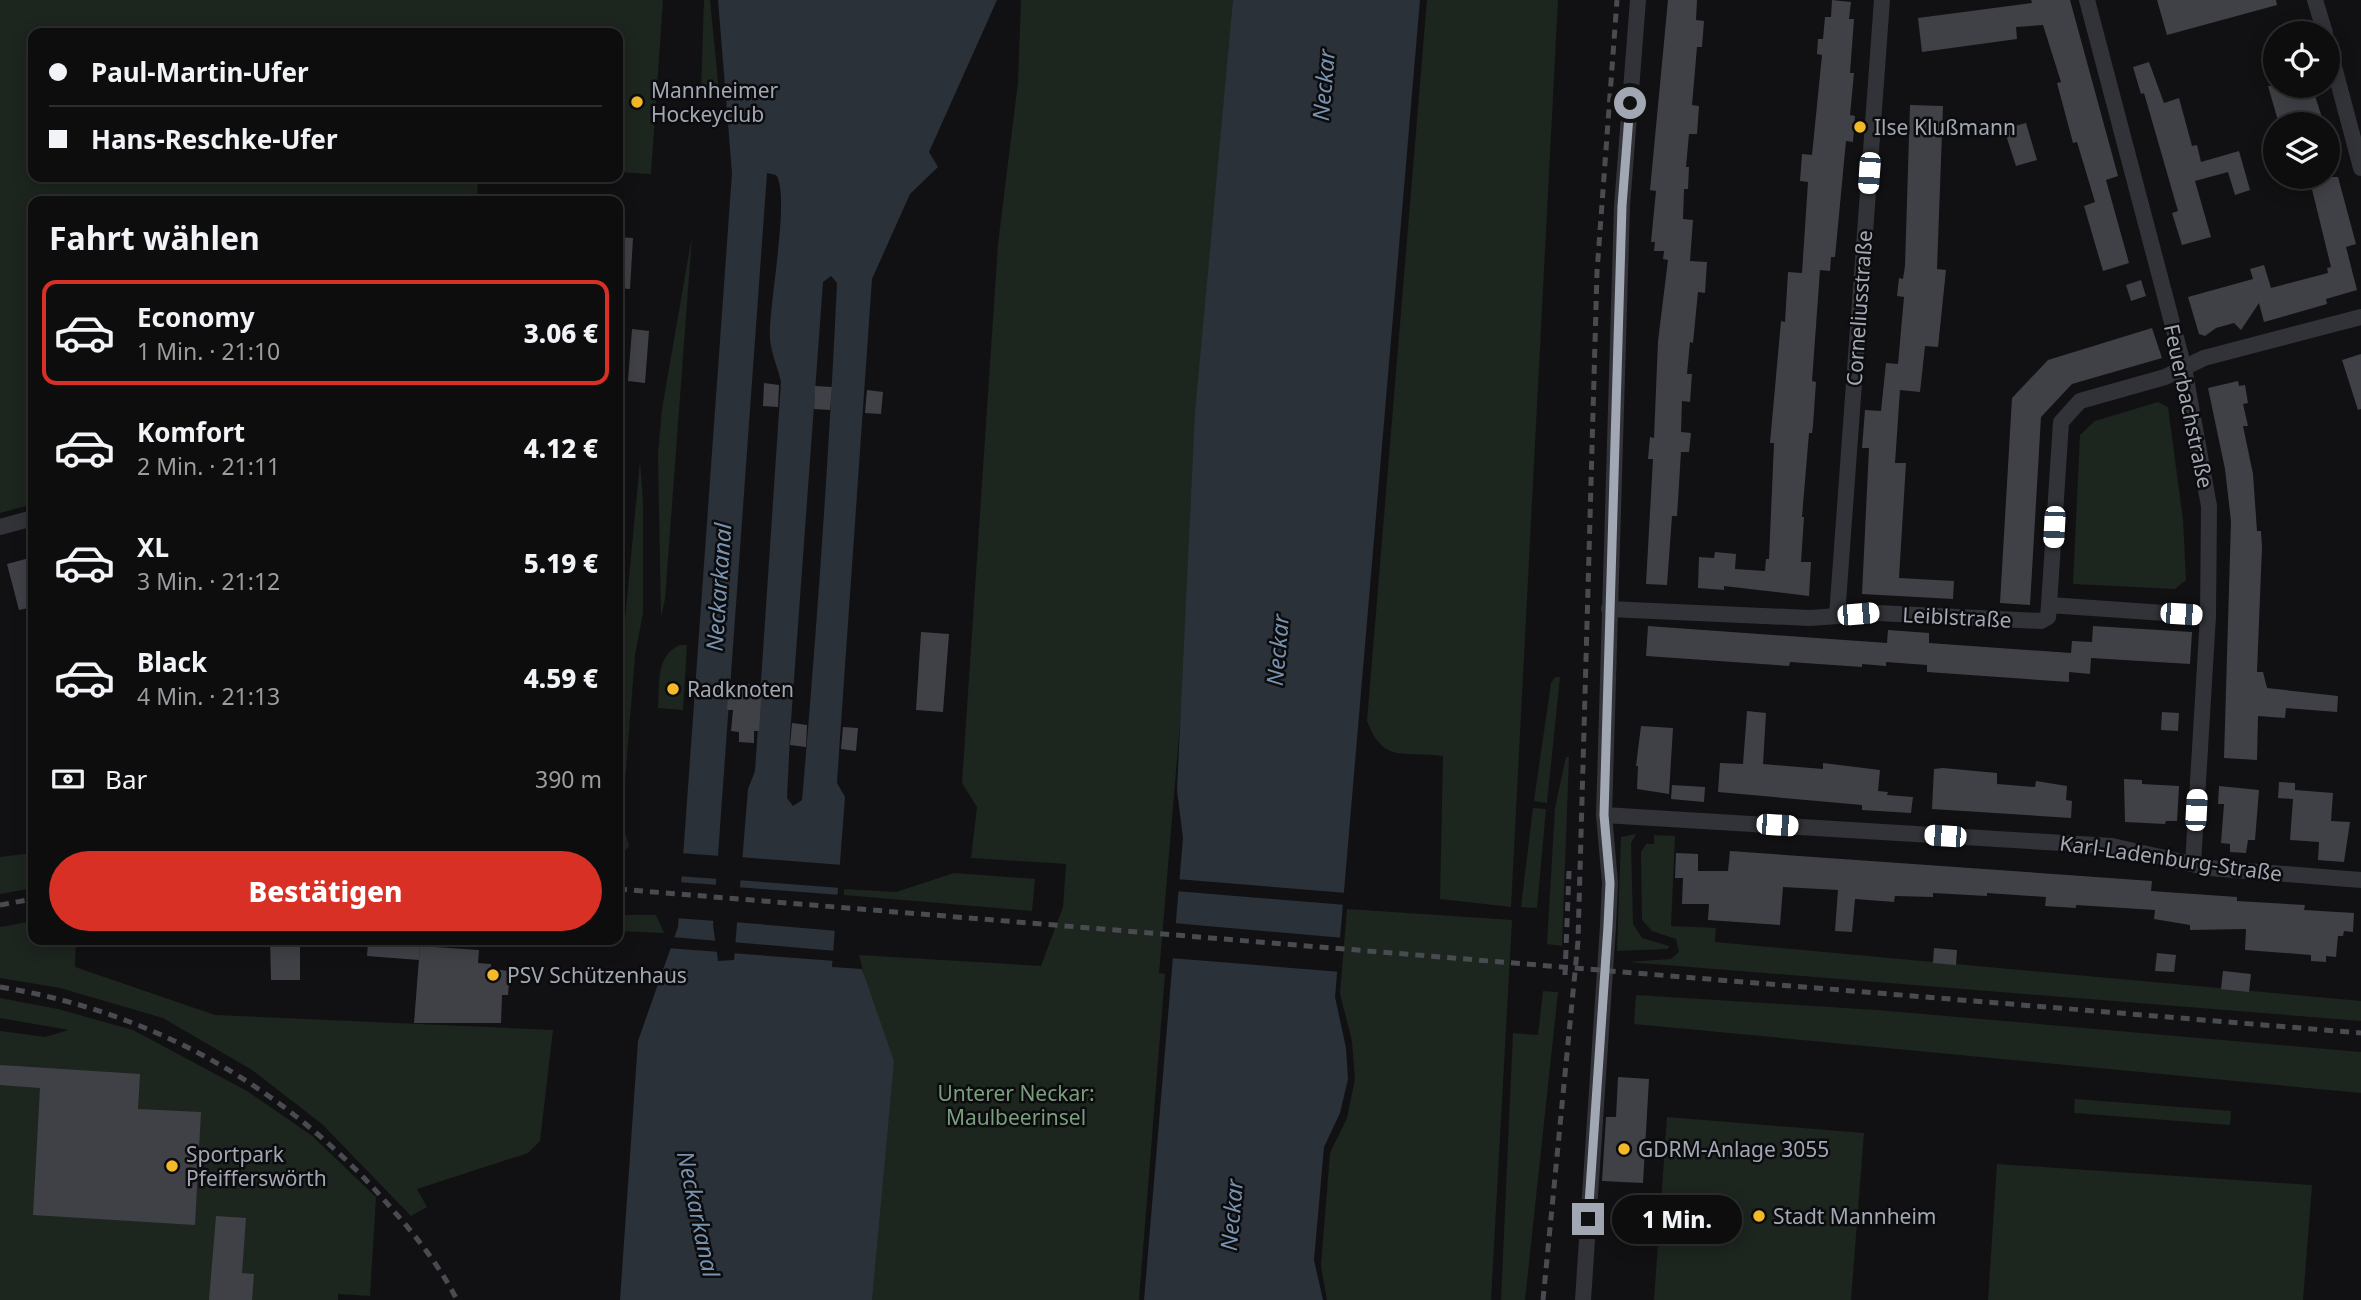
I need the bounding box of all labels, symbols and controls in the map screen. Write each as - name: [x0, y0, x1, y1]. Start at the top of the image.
- map controls: [2263, 21, 2340, 189]
- button: locate: [2263, 21, 2340, 98]
- water label: Neckar: [1304, 47, 1342, 122]
- text: Paul-Martin-Ufer: [91, 54, 309, 90]
- place label: Mannheimer Hockeyclub: [651, 76, 779, 128]
- route start: [1614, 87, 1646, 119]
- marker: Mannheimer Hockeyclub: [629, 94, 645, 110]
- button: layers: [2263, 112, 2340, 189]
- place label: Ilse Klußmann: [1874, 113, 2016, 141]
- marker: Ilse Klußmann: [1852, 119, 1868, 135]
- text: Hans-Reschke-Ufer: [91, 121, 338, 157]
- car: [1858, 151, 1881, 195]
- text: Fahrt wählen: [49, 216, 260, 259]
- street label: Corneliusstraße: [1840, 229, 1878, 387]
- text: Economy: [137, 299, 255, 335]
- icon: car: [53, 301, 116, 364]
- text: 3.06 €: [524, 315, 598, 351]
- street label: Feuerbachstraße: [2158, 322, 2220, 490]
- text: 1 Min. · 21:10: [137, 335, 280, 367]
- text: Komfort: [137, 414, 245, 450]
- icon: car: [53, 416, 116, 479]
- text: 4.12 €: [524, 430, 598, 466]
- text: 2 Min. · 21:11: [137, 450, 280, 482]
- car: [2043, 505, 2066, 549]
- water label: Neckarkanal: [698, 521, 739, 652]
- text: XL: [137, 529, 169, 565]
- icon: car: [53, 531, 116, 594]
- text: 5.19 €: [524, 545, 598, 581]
- text: 3 Min. · 21:12: [137, 565, 280, 597]
- street label: Leiblstraße: [1902, 600, 2012, 634]
- car: [1837, 602, 1880, 626]
- car: [2160, 602, 2203, 626]
- water label: Neckar: [1258, 612, 1296, 687]
- text: Black: [137, 644, 207, 680]
- icon: car: [53, 646, 116, 709]
- text: 4.59 €: [524, 660, 598, 696]
- place label: Radknoten: [687, 675, 794, 703]
- text: 4 Min. · 21:13: [137, 680, 280, 712]
- marker: Radknoten: [665, 681, 681, 697]
- icon: cash: [49, 760, 87, 798]
- text: Bar: [105, 761, 147, 797]
- text: 390 m: [535, 763, 602, 795]
- car: [2185, 788, 2208, 832]
- car: [1756, 813, 1799, 837]
- car: [1924, 824, 1967, 848]
- street label: Karl-Ladenburg-Straße: [2058, 829, 2284, 887]
- button: Bestätigen: [49, 851, 602, 931]
- place label: PSV Schützenhaus: [507, 961, 687, 989]
- marker: PSV Schützenhaus: [485, 967, 501, 983]
- park label: Unterer Neckar: Maulbeerinsel: [937, 1079, 1095, 1131]
- place label: GDRM-Anlage 3055: [1638, 1135, 1829, 1163]
- place label: Sportpark Pfeifferswörth: [186, 1140, 327, 1192]
- marker: GDRM-Anlage 3055: [1616, 1141, 1632, 1157]
- water label: Neckarkanal: [670, 1148, 728, 1281]
- marker: Sportpark Pfeifferswörth: [164, 1158, 180, 1174]
- water label: Neckar: [1212, 1177, 1250, 1252]
- callout: 1 Min.: [1612, 1194, 1742, 1244]
- place label: Stadt Mannheim: [1773, 1202, 1937, 1230]
- route end: [1572, 1203, 1604, 1235]
- text: 1 Min.: [1642, 1203, 1712, 1235]
- marker: Stadt Mannheim: [1751, 1208, 1767, 1224]

